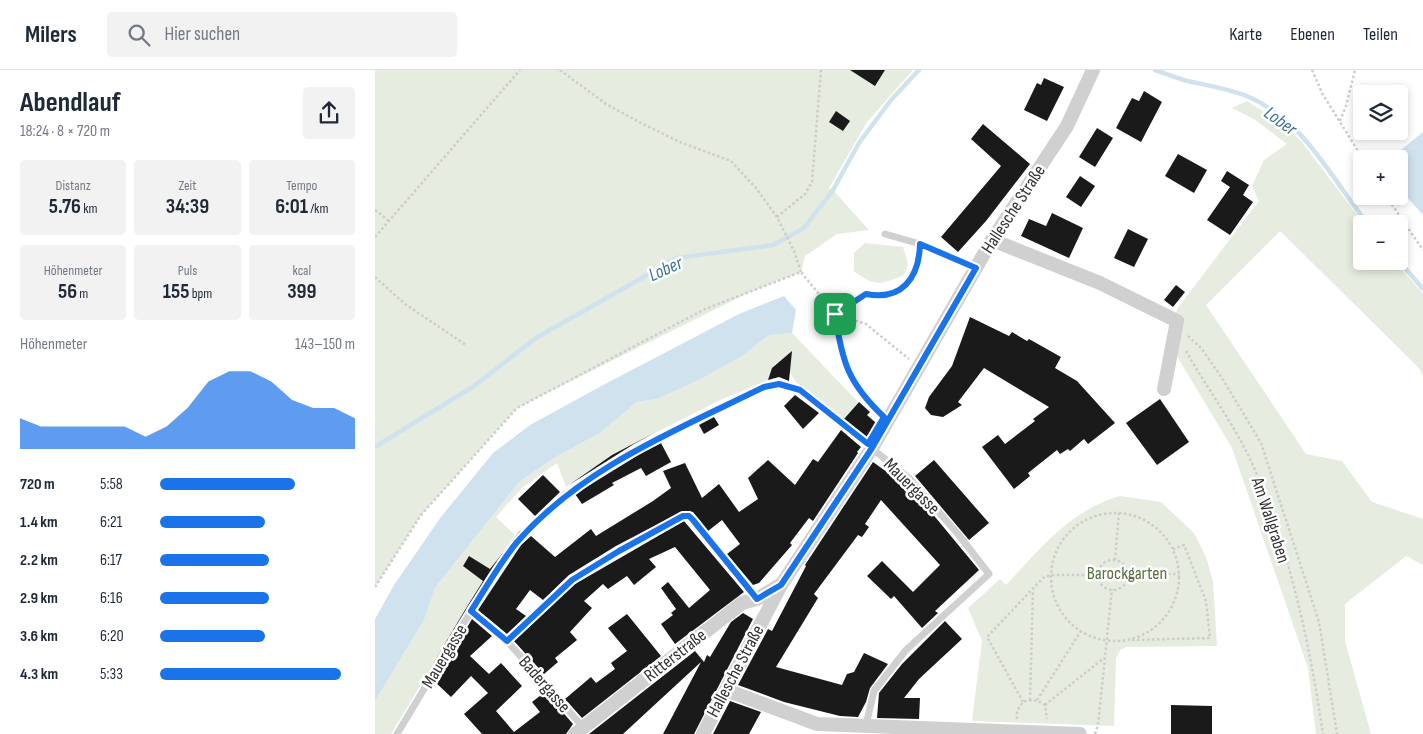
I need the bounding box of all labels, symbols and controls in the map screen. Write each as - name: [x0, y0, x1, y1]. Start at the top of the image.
- search box: [107, 12, 457, 57]
- text: Milers: [25, 20, 77, 49]
- icon: search: [125, 21, 153, 49]
- text: Hier suchen: [165, 23, 240, 46]
- text: Karte: [1229, 24, 1262, 45]
- text: Ebenen: [1290, 24, 1335, 45]
- text: Teilen: [1363, 24, 1398, 45]
- map controls: [1353, 85, 1408, 270]
- button: layers: [1353, 85, 1408, 140]
- text: Abendlauf: [20, 86, 120, 119]
- button: share: [303, 87, 355, 139]
- water label: Lober: [1259, 102, 1302, 141]
- text: 18:24 · 8 × 720 m: [20, 122, 110, 141]
- button: +: [1353, 150, 1408, 205]
- street label: Hallesche Straße: [977, 161, 1050, 257]
- text: Distanz: [56, 177, 91, 194]
- text: Zeit: [178, 177, 197, 194]
- text: Tempo: [286, 177, 317, 194]
- text: 5.76: [49, 194, 81, 219]
- text: 34:39: [166, 194, 209, 219]
- text: 6:01: [275, 194, 308, 219]
- text: km: [81, 200, 98, 217]
- text: /km: [308, 200, 328, 217]
- button: −: [1353, 215, 1408, 270]
- water label: Lober: [645, 252, 687, 287]
- text: Höhenmeter: [44, 262, 103, 279]
- text: Puls: [178, 262, 197, 279]
- text: kcal: [293, 262, 311, 279]
- text: 56: [58, 279, 77, 304]
- text: 155: [163, 279, 189, 304]
- text: 399: [287, 279, 316, 304]
- text: m: [77, 285, 88, 302]
- text: bpm: [189, 285, 212, 302]
- pin: [814, 293, 856, 335]
- icon: arrive: [821, 300, 849, 328]
- text: Höhenmeter: [20, 335, 87, 354]
- text: 143–150 m: [295, 335, 355, 354]
- street label: Mauergasse: [879, 454, 944, 519]
- street label: Am Wallgraben: [1247, 474, 1294, 566]
- text: 720 m: [20, 475, 55, 494]
- text: 5:58: [100, 475, 123, 494]
- text: 1.4 km: [20, 513, 58, 532]
- text: 6:21: [100, 513, 122, 532]
- text: 2.2 km: [20, 551, 58, 570]
- text: 6:17: [100, 551, 122, 570]
- park label: Barockgarten: [1087, 563, 1167, 584]
- text: 2.9 km: [20, 589, 58, 608]
- text: 6:16: [100, 589, 123, 608]
- street label: Mauergasse: [417, 620, 472, 692]
- street label: Hallesche Straße: [702, 622, 768, 721]
- street label: Ritterstraße: [640, 625, 711, 686]
- text: 3.6 km: [20, 627, 58, 646]
- text: 6:20: [100, 627, 124, 646]
- street label: Badergasse: [514, 652, 575, 717]
- text: 4.3 km: [20, 665, 58, 684]
- text: 5:33: [100, 665, 123, 684]

